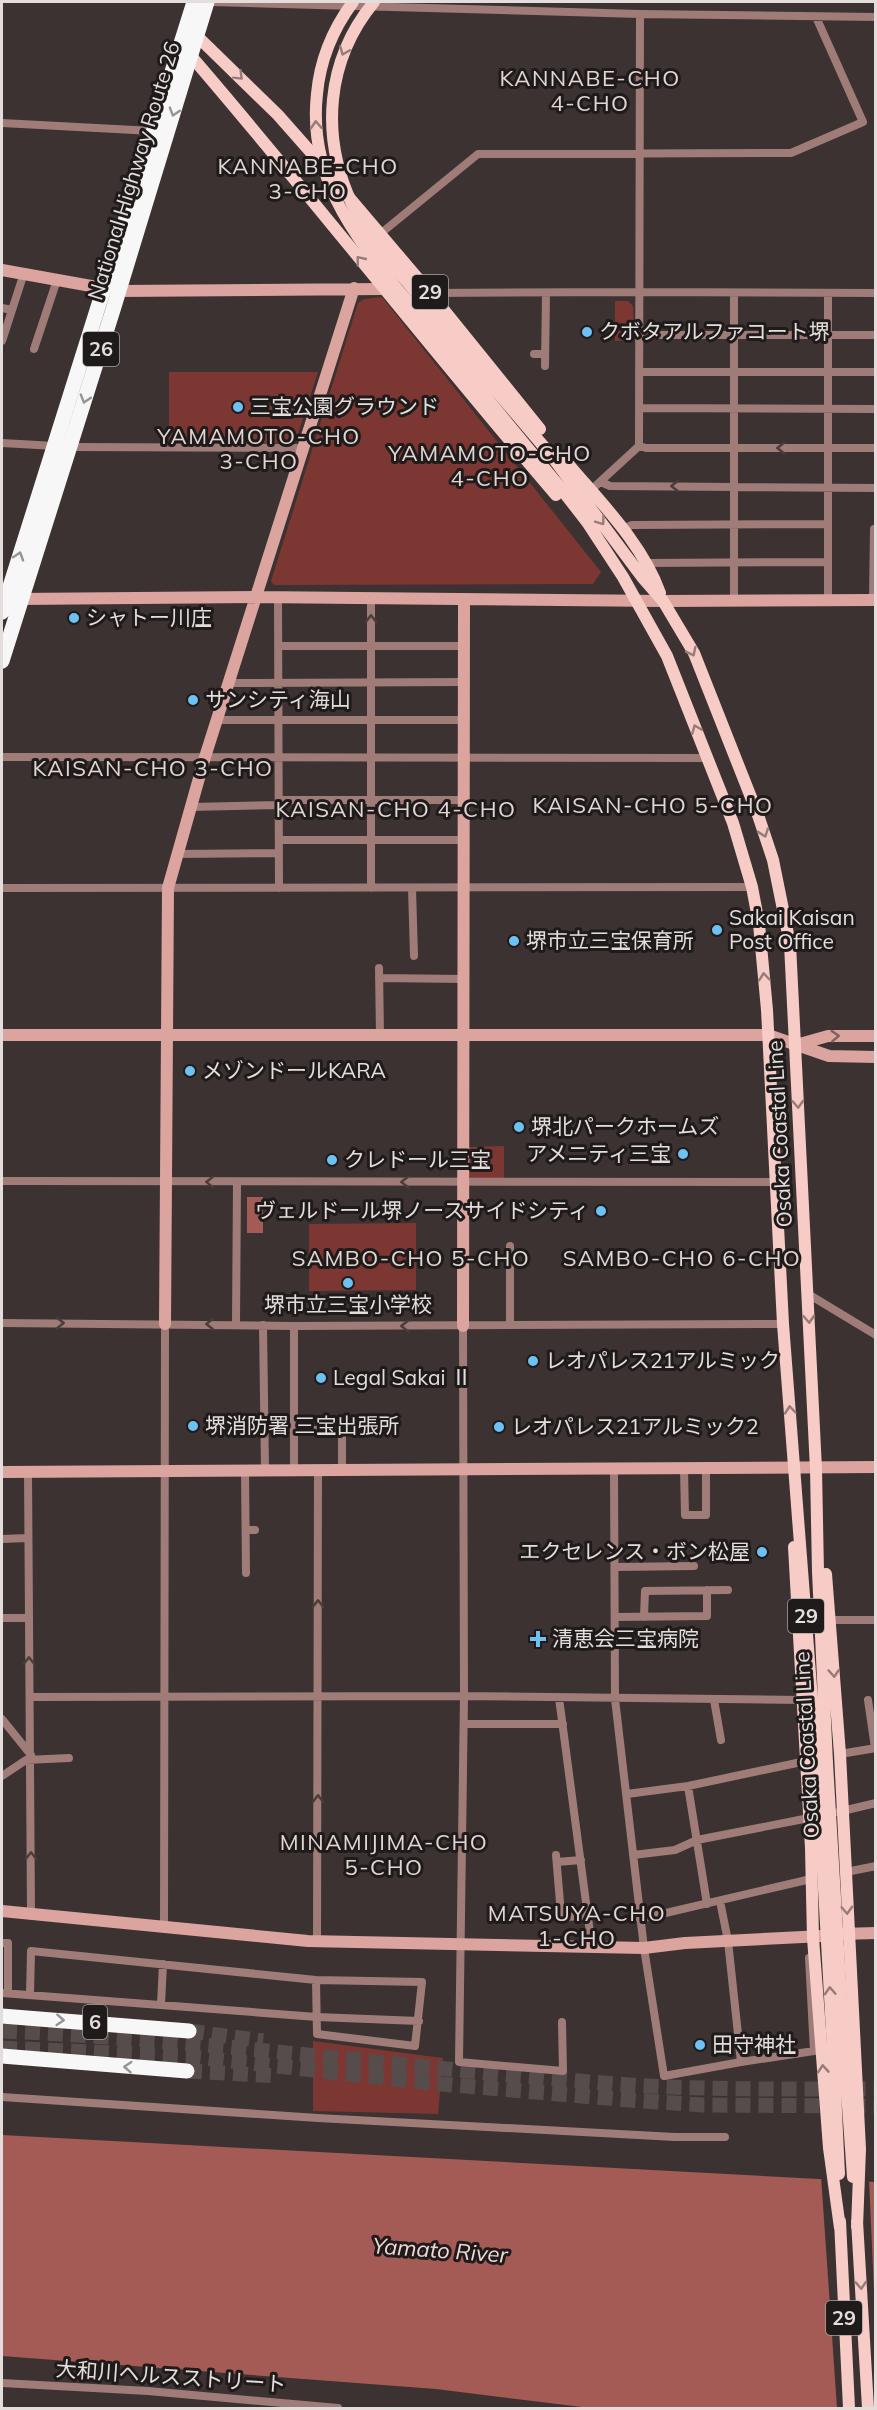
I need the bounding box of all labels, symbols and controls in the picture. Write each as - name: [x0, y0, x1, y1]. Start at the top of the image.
- street label: National Highway Route 26: [81, 38, 185, 303]
- one-way arrow: [339, 45, 351, 56]
- district label: KANNABE-CHO 4-CHO: [499, 64, 681, 117]
- one-way arrow: [232, 69, 243, 80]
- one-way arrow: [169, 106, 181, 117]
- one-way arrow: [310, 120, 323, 129]
- district label: KANNABE-CHO 3-CHO: [217, 152, 399, 205]
- one-way arrow: [356, 256, 367, 267]
- road number: 29: [412, 275, 448, 309]
- place label: クボタアルファコート堺: [599, 318, 830, 344]
- marker: クボタアルファコート堺: [580, 325, 594, 339]
- road number: 26: [83, 332, 119, 366]
- one-way arrow: [80, 393, 93, 404]
- place label: 三宝公園グラウンド: [250, 393, 439, 419]
- marker: 三宝公園グラウンド: [231, 400, 245, 414]
- district label: YAMAMOTO-CHO 3-CHO: [156, 422, 361, 475]
- district label: YAMAMOTO-CHO 4-CHO: [387, 439, 592, 492]
- one-way arrow: [776, 442, 785, 454]
- one-way arrow: [670, 480, 679, 492]
- one-way arrow: [593, 514, 604, 525]
- one-way arrow: [12, 551, 24, 562]
- place label: シャトー川庄: [86, 604, 212, 630]
- marker: シャトー川庄: [67, 611, 81, 625]
- one-way arrow: [365, 615, 377, 624]
- one-way arrow: [685, 645, 697, 656]
- place label: サンシティ海山: [205, 686, 351, 712]
- marker: サンシティ海山: [186, 693, 200, 707]
- one-way arrow: [691, 725, 703, 736]
- district label: KAISAN-CHO 3-CHO: [32, 754, 274, 782]
- district label: KAISAN-CHO 5-CHO: [532, 791, 774, 819]
- district label: KAISAN-CHO 4-CHO: [275, 795, 517, 823]
- one-way arrow: [757, 827, 770, 838]
- place label: Sakai Kaisan Post Office: [729, 904, 855, 954]
- marker: Sakai Kaisan Post Office: [710, 923, 724, 937]
- place label: 堺市立三宝保育所: [526, 927, 694, 953]
- marker: 堺市立三宝保育所: [507, 934, 521, 948]
- one-way arrow: [758, 972, 771, 981]
- one-way arrow: [830, 1030, 839, 1043]
- street label: Osaka Coastal Line: [761, 1040, 797, 1228]
- place label: メゾンドールKARA: [202, 1057, 386, 1083]
- marker: メゾンドールKARA: [183, 1064, 197, 1078]
- one-way arrow: [792, 1099, 805, 1108]
- place label: 堺北パークホームズ: [531, 1113, 719, 1139]
- marker: 堺北パークホームズ: [512, 1120, 526, 1134]
- place label: アメニティ三宝: [526, 1140, 671, 1166]
- place label: クレドール三宝: [344, 1146, 491, 1172]
- marker: アメニティ三宝: [676, 1147, 690, 1161]
- marker: クレドール三宝: [325, 1153, 339, 1167]
- one-way arrow: [205, 1176, 214, 1188]
- one-way arrow: [400, 1176, 409, 1188]
- place label: ヴェルドール堺ノースサイドシティ: [255, 1197, 589, 1223]
- marker: ヴェルドール堺ノースサイドシティ: [594, 1204, 608, 1218]
- district label: SAMBO-CHO 5-CHO: [292, 1244, 530, 1272]
- district label: SAMBO-CHO 6-CHO: [563, 1244, 801, 1272]
- marker: 堺市立三宝小学校: [341, 1276, 355, 1290]
- place label: 堺市立三宝小学校: [264, 1291, 432, 1317]
- one-way arrow: [802, 1315, 815, 1324]
- one-way arrow: [55, 1317, 64, 1329]
- one-way arrow: [205, 1318, 214, 1330]
- one-way arrow: [400, 1320, 409, 1332]
- place label: レオパレス21アルミック: [545, 1347, 780, 1373]
- marker: レオパレス21アルミック: [526, 1354, 540, 1368]
- place label: Legal Sakai Ⅱ: [333, 1364, 472, 1390]
- marker: Legal Sakai Ⅱ: [314, 1371, 328, 1385]
- one-way arrow: [784, 1405, 797, 1414]
- place label: 堺消防署 三宝出張所: [205, 1412, 399, 1438]
- place label: レオパレス21アルミック2: [511, 1413, 759, 1439]
- marker: 堺消防署 三宝出張所: [186, 1419, 200, 1433]
- marker: レオパレス21アルミック2: [492, 1420, 506, 1434]
- place label: エクセレンス・ボン松屋: [519, 1538, 750, 1564]
- marker: エクセレンス・ボン松屋: [755, 1545, 769, 1559]
- one-way arrow: [312, 1599, 324, 1608]
- road number: 29: [788, 1599, 824, 1633]
- place label: 清恵会三宝病院: [552, 1625, 699, 1651]
- marker: 清恵会三宝病院: [529, 1630, 547, 1648]
- street label: Osaka Coastal Line: [788, 1651, 824, 1839]
- one-way arrow: [23, 1657, 36, 1666]
- one-way arrow: [827, 1669, 840, 1678]
- one-way arrow: [312, 1794, 324, 1803]
- district label: MINAMIJIMA-CHO 5-CHO: [280, 1828, 488, 1881]
- one-way arrow: [25, 1851, 37, 1860]
- district label: MATSUYA-CHO 1-CHO: [488, 1899, 666, 1952]
- one-way arrow: [841, 1905, 853, 1914]
- one-way arrow: [823, 1986, 836, 1995]
- road number: 6: [83, 2005, 107, 2039]
- one-way arrow: [55, 2013, 64, 2026]
- place label: 田守神社: [712, 2031, 796, 2057]
- marker: 田守神社: [693, 2038, 707, 2052]
- one-way arrow: [124, 2061, 133, 2074]
- one-way arrow: [817, 2064, 830, 2073]
- water label: Yamato River: [372, 2231, 509, 2269]
- one-way arrow: [854, 2281, 867, 2290]
- road number: 29: [826, 2301, 862, 2335]
- street label: 大和川ヘルスストリート: [55, 2355, 287, 2397]

